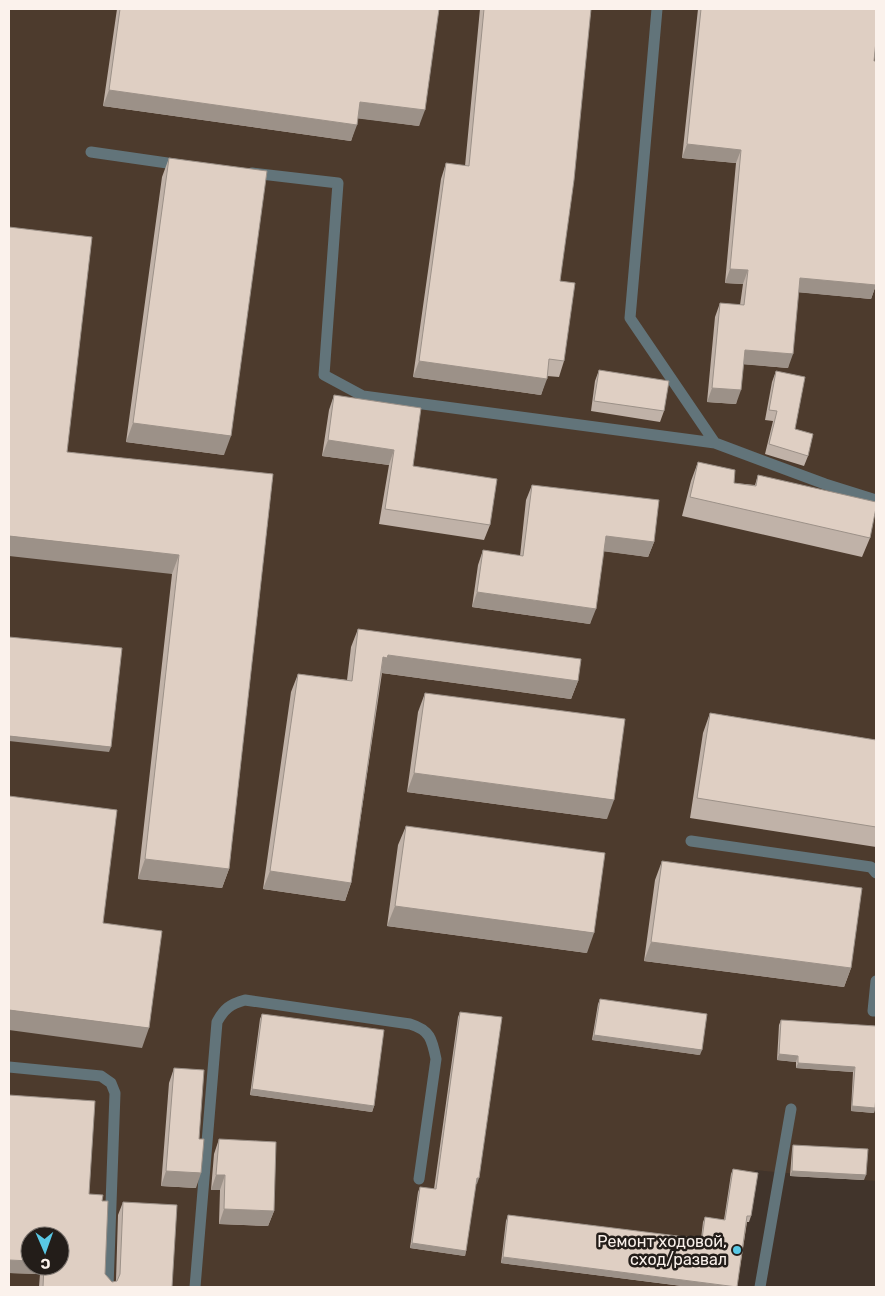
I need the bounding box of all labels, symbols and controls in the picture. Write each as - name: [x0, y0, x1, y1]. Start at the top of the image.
- north arrow: [20, 1226, 70, 1276]
- place label: Ремонт ходовой, сход/развал: [597, 1232, 727, 1269]
- marker: Ремонт ходовой, сход/развал: [731, 1244, 743, 1256]
- text: С: [40, 1255, 51, 1272]

